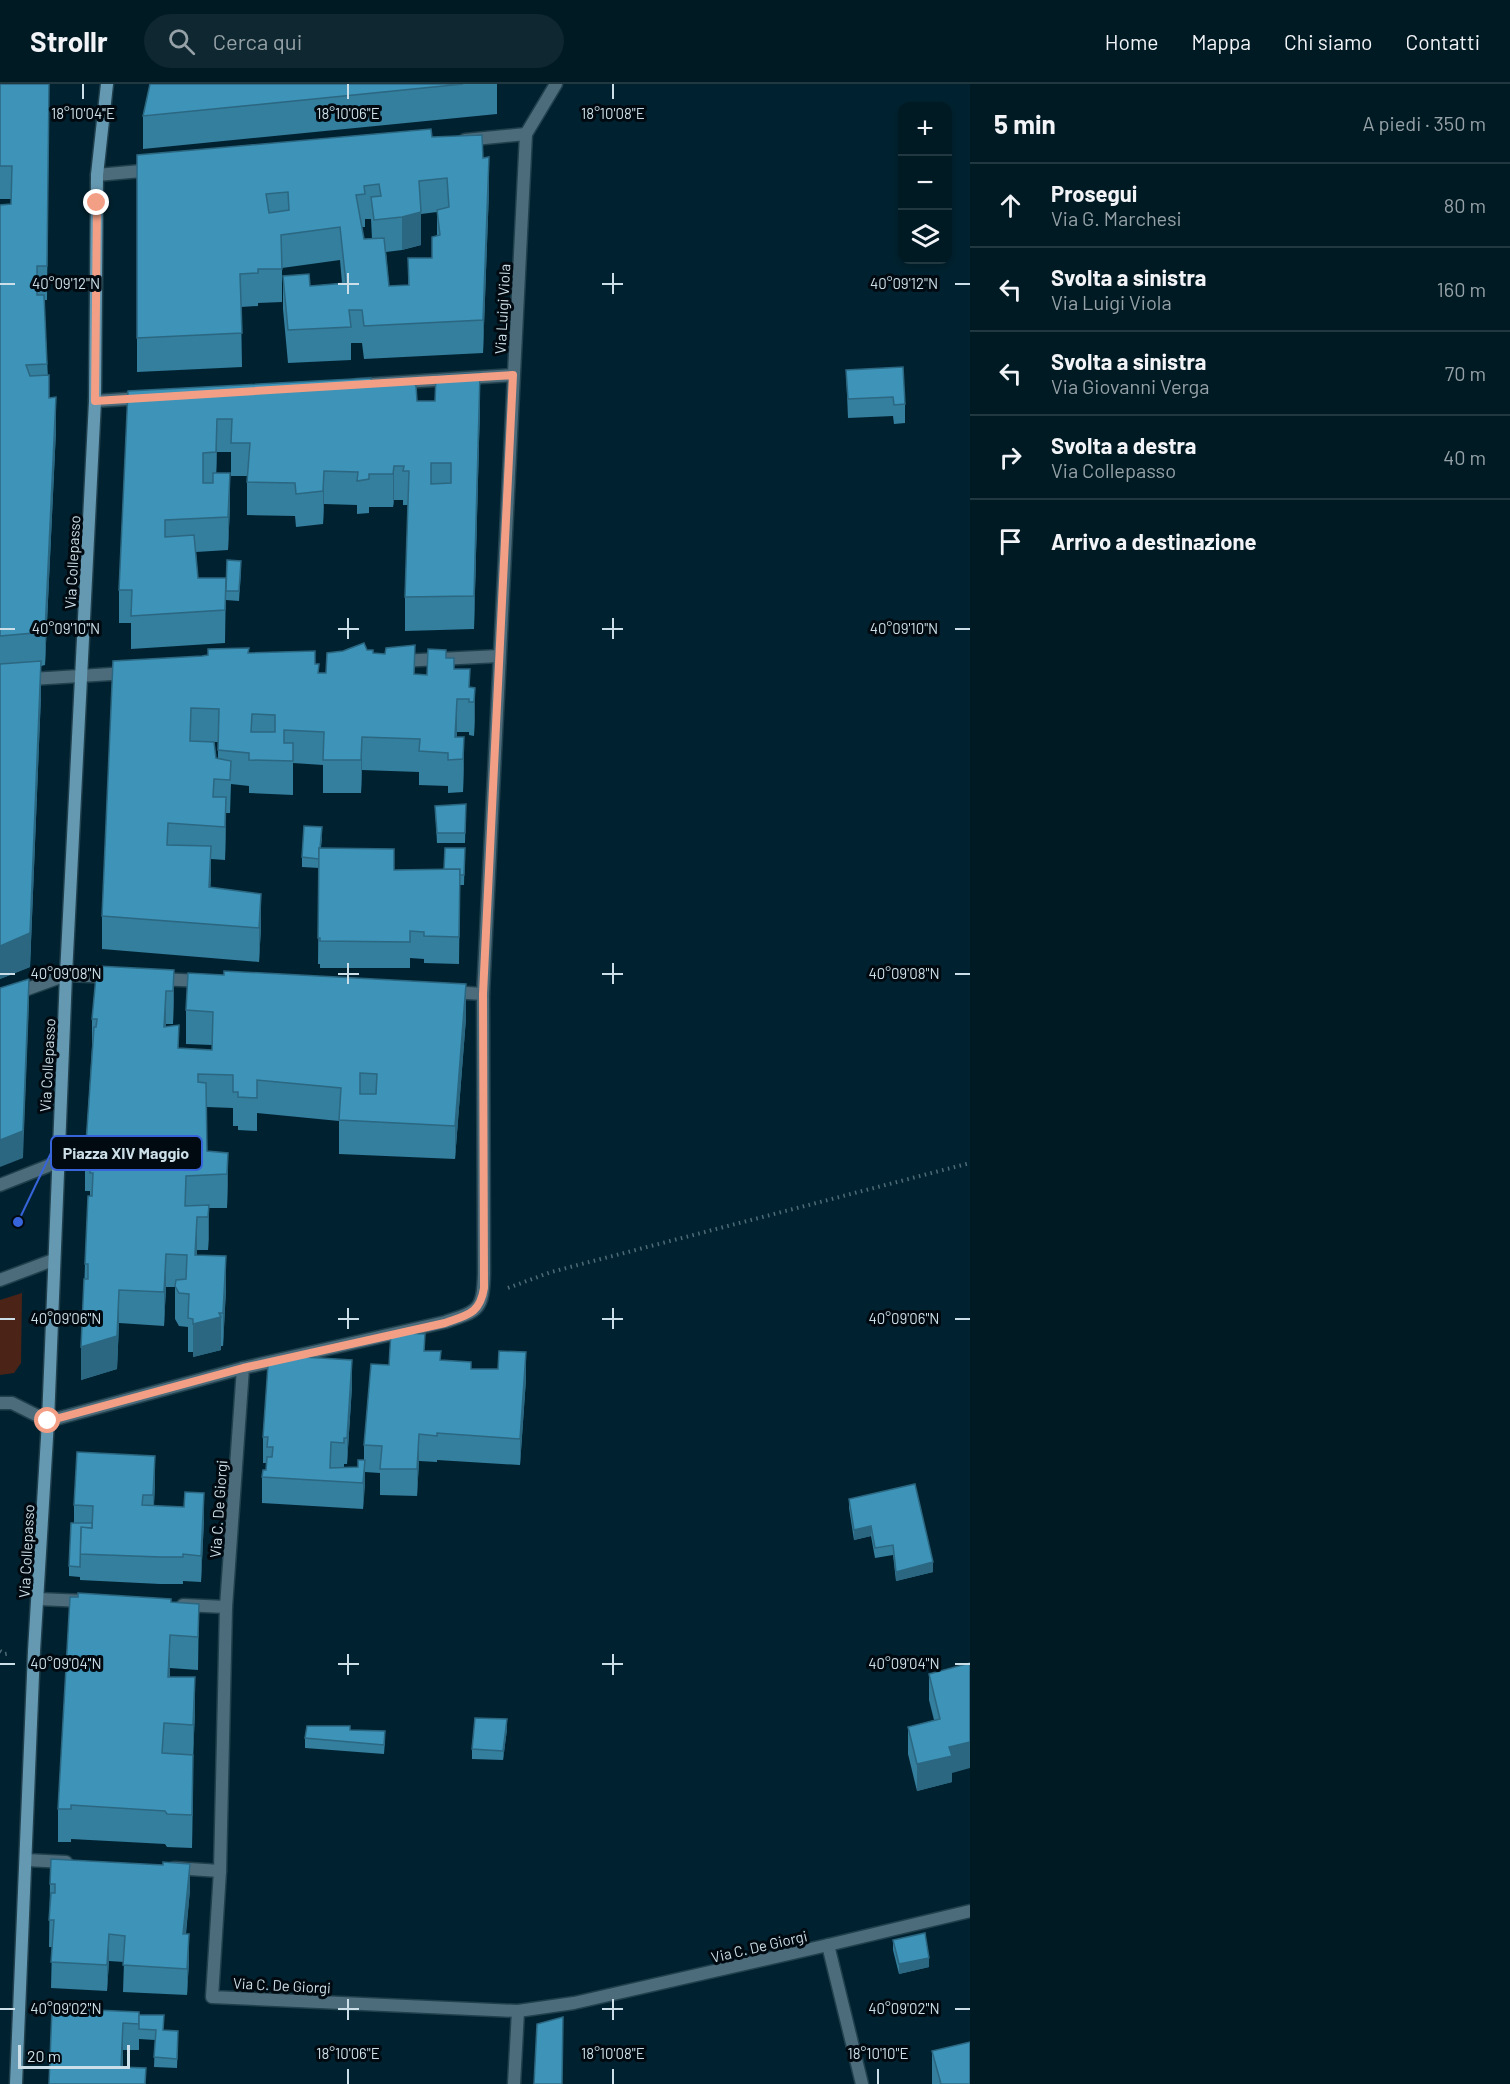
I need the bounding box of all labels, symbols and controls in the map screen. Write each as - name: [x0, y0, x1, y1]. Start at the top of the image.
- search box: [144, 14, 564, 68]
- text: Strollr: [30, 24, 108, 58]
- icon: search: [165, 25, 198, 58]
- text: Cerca qui: [213, 28, 302, 54]
- text: Home: [1105, 29, 1158, 54]
- text: Mappa: [1191, 29, 1251, 54]
- text: Chi siamo: [1284, 29, 1373, 54]
- text: Contatti: [1406, 29, 1480, 54]
- map controls: [898, 102, 952, 264]
- button: +: [898, 102, 952, 156]
- text: 18°10'04"E: [51, 104, 115, 122]
- text: 18°10'06"E: [316, 104, 380, 122]
- text: 18°10'08"E: [581, 104, 645, 122]
- text: 5 min: [994, 108, 1056, 139]
- text: A piedi · 350 m: [1362, 111, 1486, 135]
- button: −: [898, 156, 952, 210]
- text: Prosegui: [1051, 180, 1137, 206]
- route end: [83, 189, 109, 215]
- icon: ahead: [994, 189, 1027, 222]
- text: 80 m: [1444, 193, 1486, 217]
- text: Via G. Marchesi: [1051, 206, 1182, 230]
- button: layers: [898, 210, 952, 264]
- street label: Via Luigi Viola: [491, 263, 513, 355]
- text: Svolta a sinistra: [1051, 264, 1206, 290]
- icon: left: [994, 273, 1027, 306]
- text: 40°09'12"N: [32, 274, 100, 292]
- text: 40°09'12"N: [870, 274, 938, 292]
- text: 160 m: [1437, 277, 1486, 301]
- text: Via Luigi Viola: [1051, 290, 1172, 314]
- text: Svolta a sinistra: [1051, 348, 1206, 374]
- icon: left: [994, 357, 1027, 390]
- text: 70 m: [1445, 361, 1486, 385]
- text: Via Giovanni Verga: [1051, 374, 1210, 398]
- text: Svolta a destra: [1051, 432, 1196, 458]
- icon: right: [994, 441, 1027, 474]
- text: 40 m: [1443, 445, 1486, 469]
- text: Via Collepasso: [1051, 458, 1176, 482]
- street label: Via Collepasso: [61, 515, 83, 609]
- icon: arrive: [994, 525, 1027, 558]
- text: Arrivo a destinazione: [1051, 528, 1257, 554]
- text: 40°09'10"N: [32, 619, 100, 637]
- text: 40°09'10"N: [870, 619, 938, 637]
- text: 40°09'08"N: [30, 964, 102, 982]
- text: 40°09'08"N: [868, 964, 940, 982]
- street label: Via Collepasso: [36, 1018, 58, 1112]
- callout: Piazza XIV Maggio: [51, 1136, 202, 1170]
- text: Piazza XIV Maggio: [63, 1143, 189, 1162]
- text: 40°09'06"N: [30, 1309, 102, 1327]
- text: 40°09'06"N: [868, 1309, 940, 1327]
- route start: [34, 1407, 60, 1433]
- street label: Via C. De Giorgi: [206, 1459, 230, 1559]
- street label: Via Collepasso: [15, 1504, 37, 1598]
- text: 40°09'04"N: [30, 1654, 102, 1672]
- text: 40°09'04"N: [868, 1654, 940, 1672]
- street label: Via C. De Giorgi: [709, 1926, 809, 1966]
- street label: Via C. De Giorgi: [233, 1973, 331, 1997]
- text: 40°09'02"N: [30, 1999, 102, 2017]
- text: 40°09'02"N: [868, 1999, 940, 2017]
- scale bar: [18, 2042, 130, 2070]
- text: 18°10'06"E: [316, 2044, 380, 2062]
- text: 18°10'08"E: [581, 2044, 645, 2062]
- text: 18°10'10"E: [847, 2044, 909, 2062]
- text: 20 m: [27, 2046, 61, 2065]

